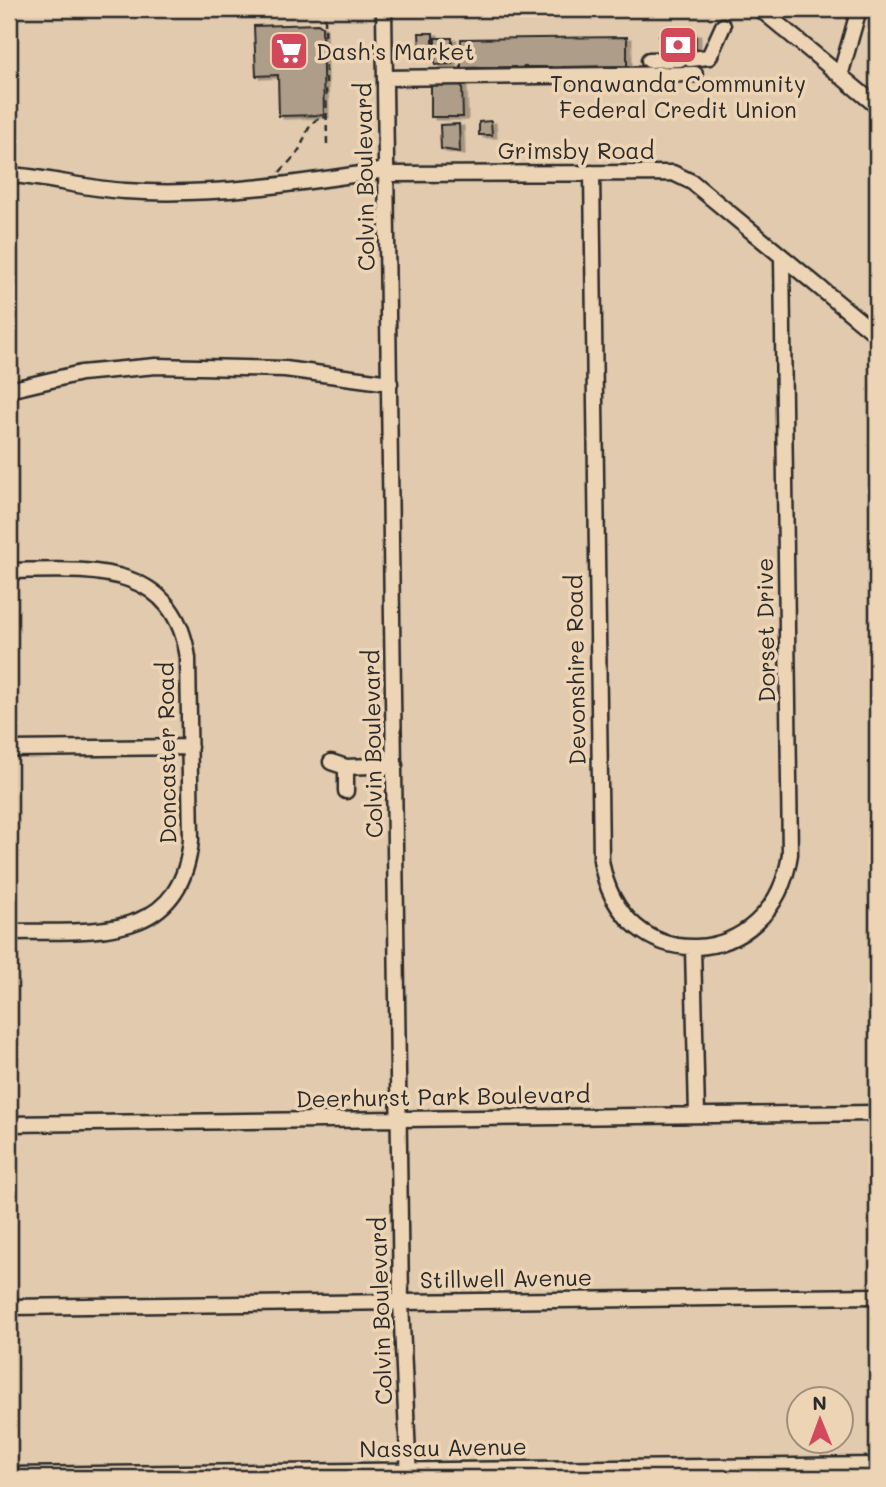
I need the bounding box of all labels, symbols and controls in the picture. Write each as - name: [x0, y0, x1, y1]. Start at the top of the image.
- bank icon: Tonawanda Community Federal Credit Union: [657, 24, 699, 66]
- supermarket icon: Dash's Market: [268, 30, 310, 72]
- place label: Dash's Market: [316, 36, 475, 66]
- place label: Tonawanda Community Federal Credit Union: [550, 68, 806, 124]
- street label: Colvin Boulevard: [347, 83, 381, 271]
- street label: Grimsby Road: [498, 135, 654, 165]
- street label: Dorset Drive: [749, 557, 781, 703]
- street label: Devonshire Road: [558, 575, 592, 765]
- street label: Colvin Boulevard: [355, 650, 389, 838]
- street label: Doncaster Road: [149, 662, 183, 844]
- street label: Deerhurst Park Boulevard: [296, 1078, 590, 1114]
- street label: Colvin Boulevard: [362, 1216, 398, 1406]
- street label: Stillwell Avenue: [420, 1261, 592, 1295]
- north arrow: [784, 1386, 854, 1456]
- text: N: [812, 1390, 827, 1415]
- street label: Nassau Avenue: [359, 1431, 527, 1463]

